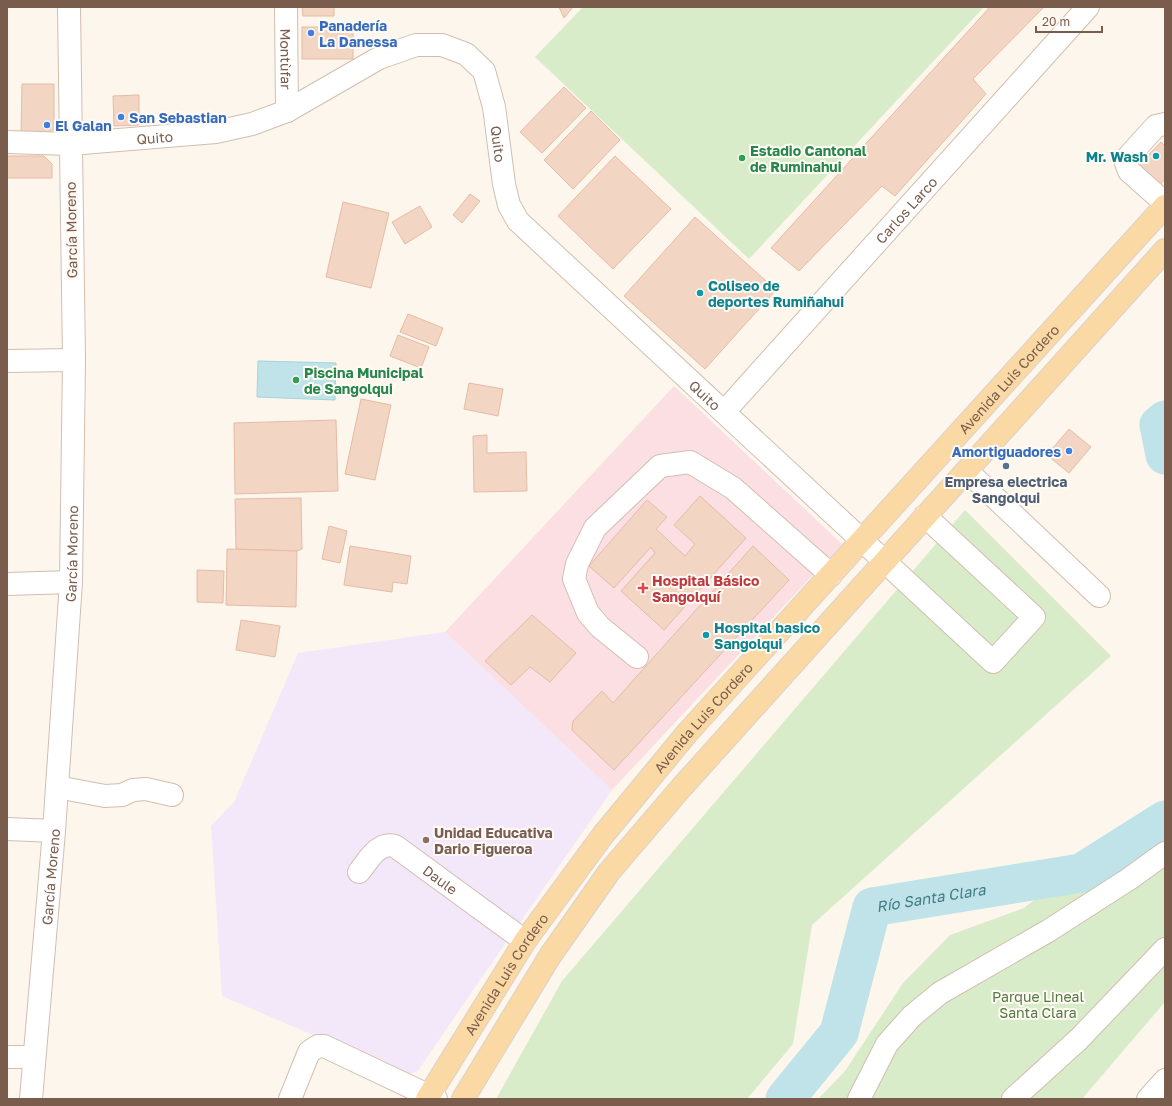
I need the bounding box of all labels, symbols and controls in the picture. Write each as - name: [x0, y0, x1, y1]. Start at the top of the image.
- scale bar: [1036, 8, 1102, 34]
- text: 20 m: [1042, 14, 1070, 29]
- place label: Panadería La Danessa: [319, 17, 397, 50]
- street label: Montùfar: [278, 28, 295, 90]
- marker: Panadería La Danessa: [306, 28, 316, 38]
- place label: San Sebastian: [129, 109, 227, 126]
- marker: San Sebastian: [116, 112, 126, 122]
- place label: El Galan: [55, 117, 112, 134]
- marker: El Galan: [42, 120, 52, 130]
- street label: Quito: [488, 125, 510, 163]
- street label: Quito: [136, 127, 174, 147]
- place label: Estadio Cantonal de Ruminahui: [750, 142, 867, 175]
- place label: Mr. Wash: [1086, 148, 1148, 165]
- marker: Mr. Wash: [1151, 151, 1161, 161]
- marker: Estadio Cantonal de Ruminahui: [737, 153, 747, 163]
- street label: Carlos Larco: [871, 173, 940, 247]
- street label: García Moreno: [62, 181, 80, 279]
- place label: Coliseo de deportes Rumiñahui: [708, 277, 844, 310]
- marker: Coliseo de deportes Rumiñahui: [695, 288, 705, 298]
- street label: Avenida Luis Cordero: [955, 321, 1062, 437]
- place label: Piscina Municipal de Sangolqui: [304, 364, 424, 397]
- marker: Piscina Municipal de Sangolqui: [291, 375, 301, 385]
- street label: Quito: [686, 376, 724, 414]
- place label: Amortiguadores: [952, 443, 1061, 460]
- marker: Amortiguadores: [1064, 446, 1074, 456]
- marker: Empresa electrica Sangolqui: [1001, 461, 1011, 471]
- place label: Empresa electrica Sangolqui: [945, 473, 1067, 506]
- street label: García Moreno: [61, 505, 81, 603]
- place label: Hospital Básico Sangolquí: [652, 572, 759, 605]
- marker: Hospital Básico Sangolquí: [637, 582, 649, 594]
- place label: Hospital basico Sangolqui: [714, 619, 820, 652]
- marker: Hospital basico Sangolqui: [701, 630, 711, 640]
- street label: Avenida Luis Cordero: [650, 658, 756, 776]
- place label: Unidad Educativa Dario Figueroa: [434, 824, 553, 857]
- street label: García Moreno: [37, 828, 63, 926]
- marker: Unidad Educativa Dario Figueroa: [421, 835, 431, 845]
- street label: Daule: [420, 861, 461, 898]
- water label: Río Santa Clara: [875, 880, 987, 915]
- street label: Avenida Luis Cordero: [461, 910, 551, 1038]
- park label: Parque Lineal Santa Clara: [992, 988, 1084, 1021]

